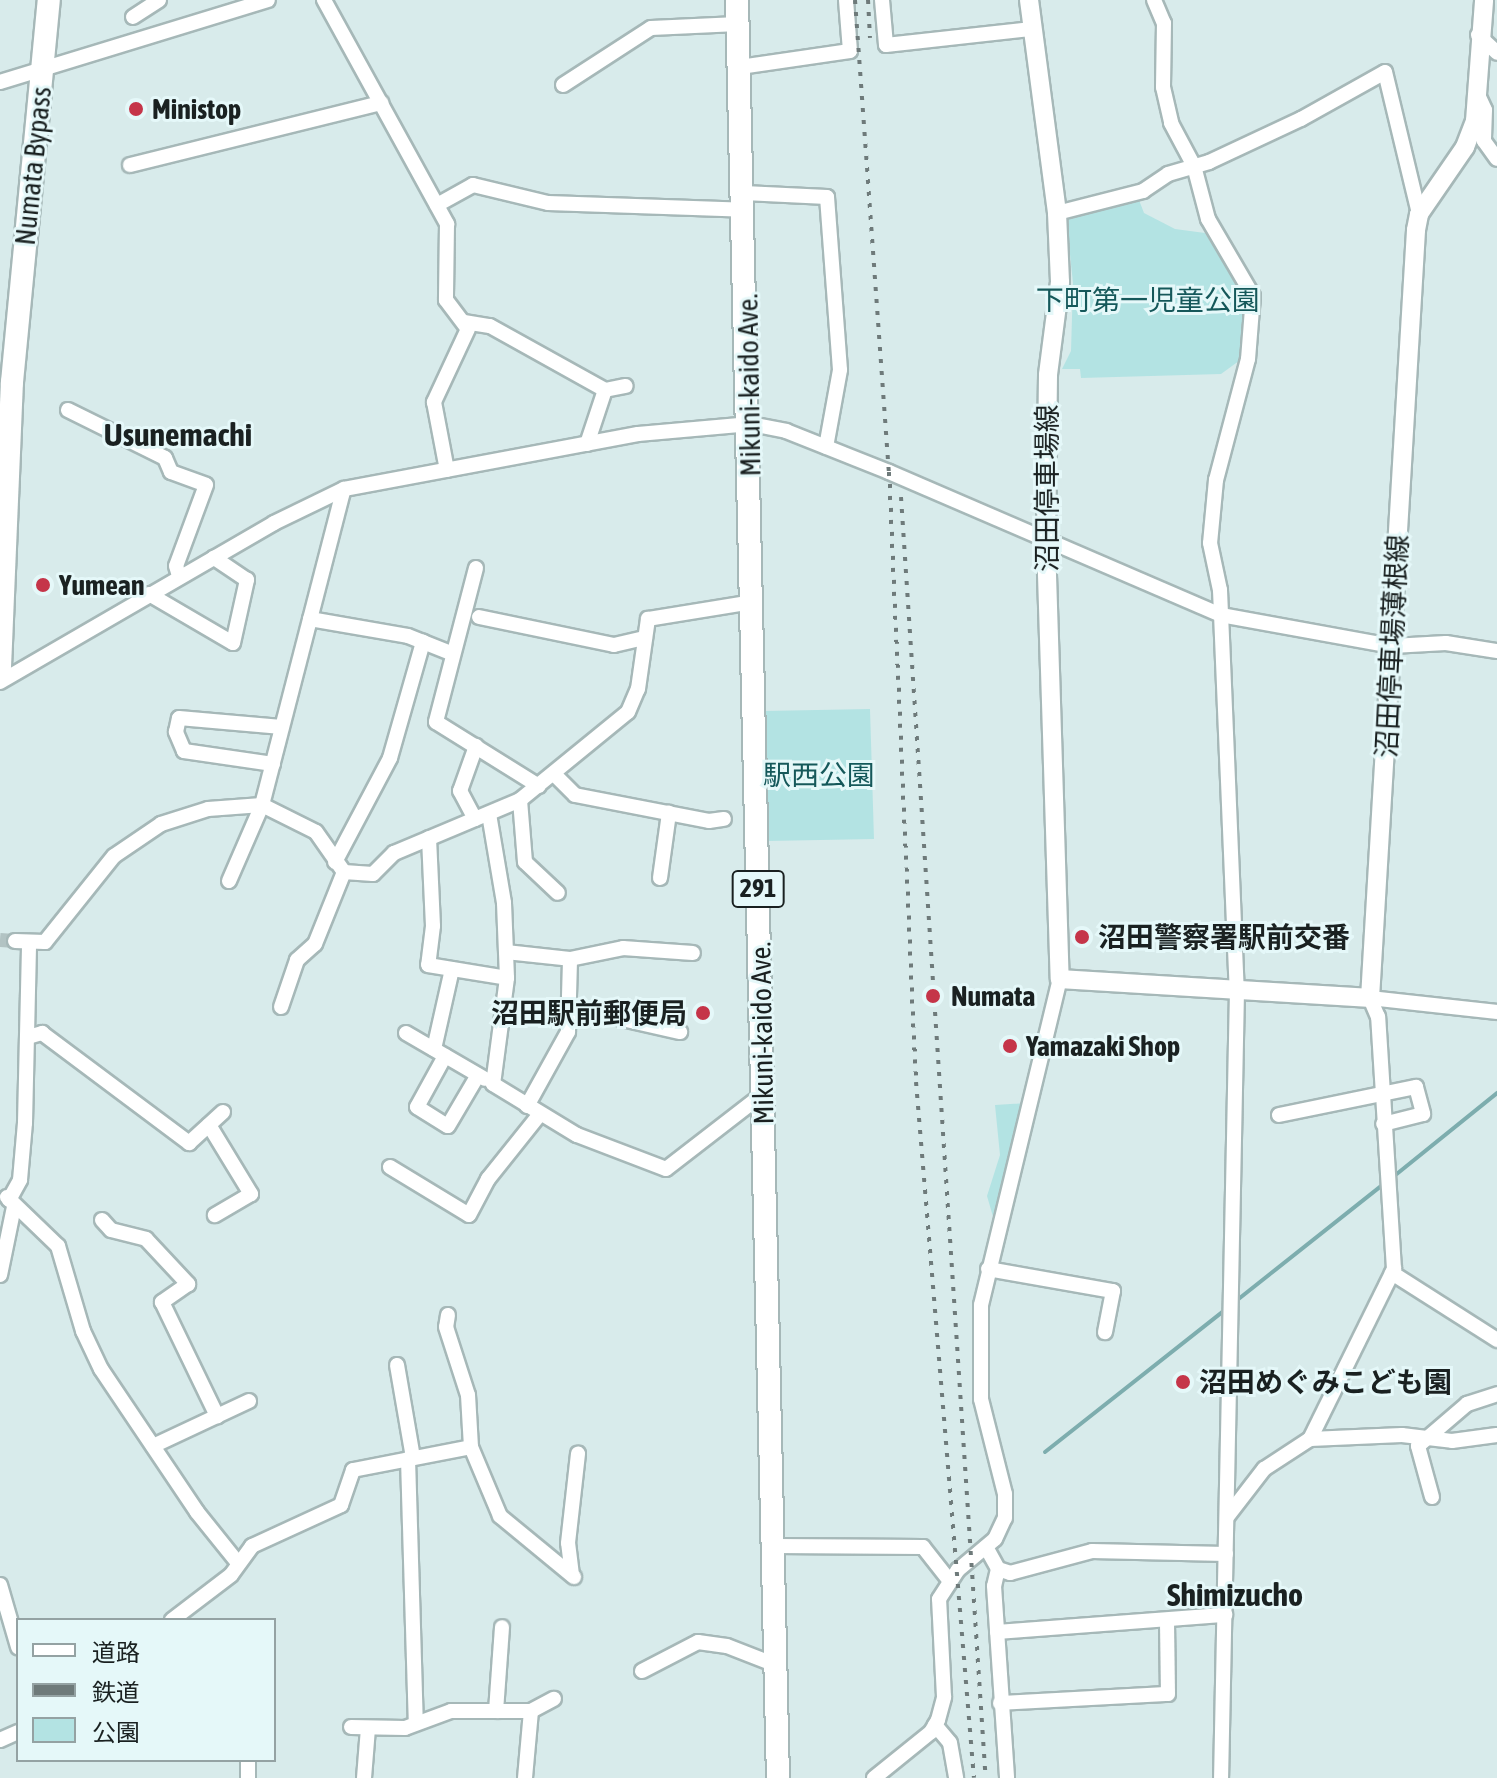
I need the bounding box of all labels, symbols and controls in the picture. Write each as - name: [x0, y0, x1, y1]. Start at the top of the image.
- street label: Numata Bypass: [8, 85, 58, 247]
- place label: Ministop: [152, 92, 241, 126]
- marker: Ministop: [127, 100, 145, 118]
- park label: 下町第一児童公園: [1036, 283, 1260, 317]
- street label: Mikuni-kaido Ave.: [731, 293, 767, 477]
- street label: 沼田停車場線: [1030, 404, 1064, 572]
- district label: Usunemachi: [104, 416, 252, 454]
- street label: 沼田停車場薄根線: [1369, 533, 1415, 759]
- place label: Yumean: [59, 568, 144, 602]
- marker: Yumean: [34, 576, 52, 594]
- park label: 駅西公園: [763, 758, 875, 792]
- road number: 291: [730, 867, 786, 911]
- place label: 沼田警察署駅前交番: [1098, 920, 1350, 954]
- marker: 沼田警察署駅前交番: [1073, 928, 1091, 946]
- street label: Mikuni-kaido Ave.: [744, 941, 780, 1125]
- place label: Numata: [951, 979, 1035, 1013]
- marker: Numata: [922, 985, 944, 1007]
- place label: 沼田駅前郵便局: [491, 996, 687, 1030]
- marker: 沼田駅前郵便局: [694, 1004, 712, 1022]
- place label: Yamazaki Shop: [1026, 1029, 1180, 1063]
- marker: Yamazaki Shop: [1001, 1037, 1019, 1055]
- place label: 沼田めぐみこども園: [1199, 1365, 1451, 1399]
- marker: 沼田めぐみこども園: [1174, 1373, 1192, 1391]
- district label: Shimizucho: [1167, 1576, 1303, 1614]
- legend: [16, 1618, 276, 1762]
- text: 道路: [92, 1639, 140, 1666]
- text: 鉄道: [92, 1679, 140, 1706]
- text: 公園: [92, 1719, 140, 1746]

